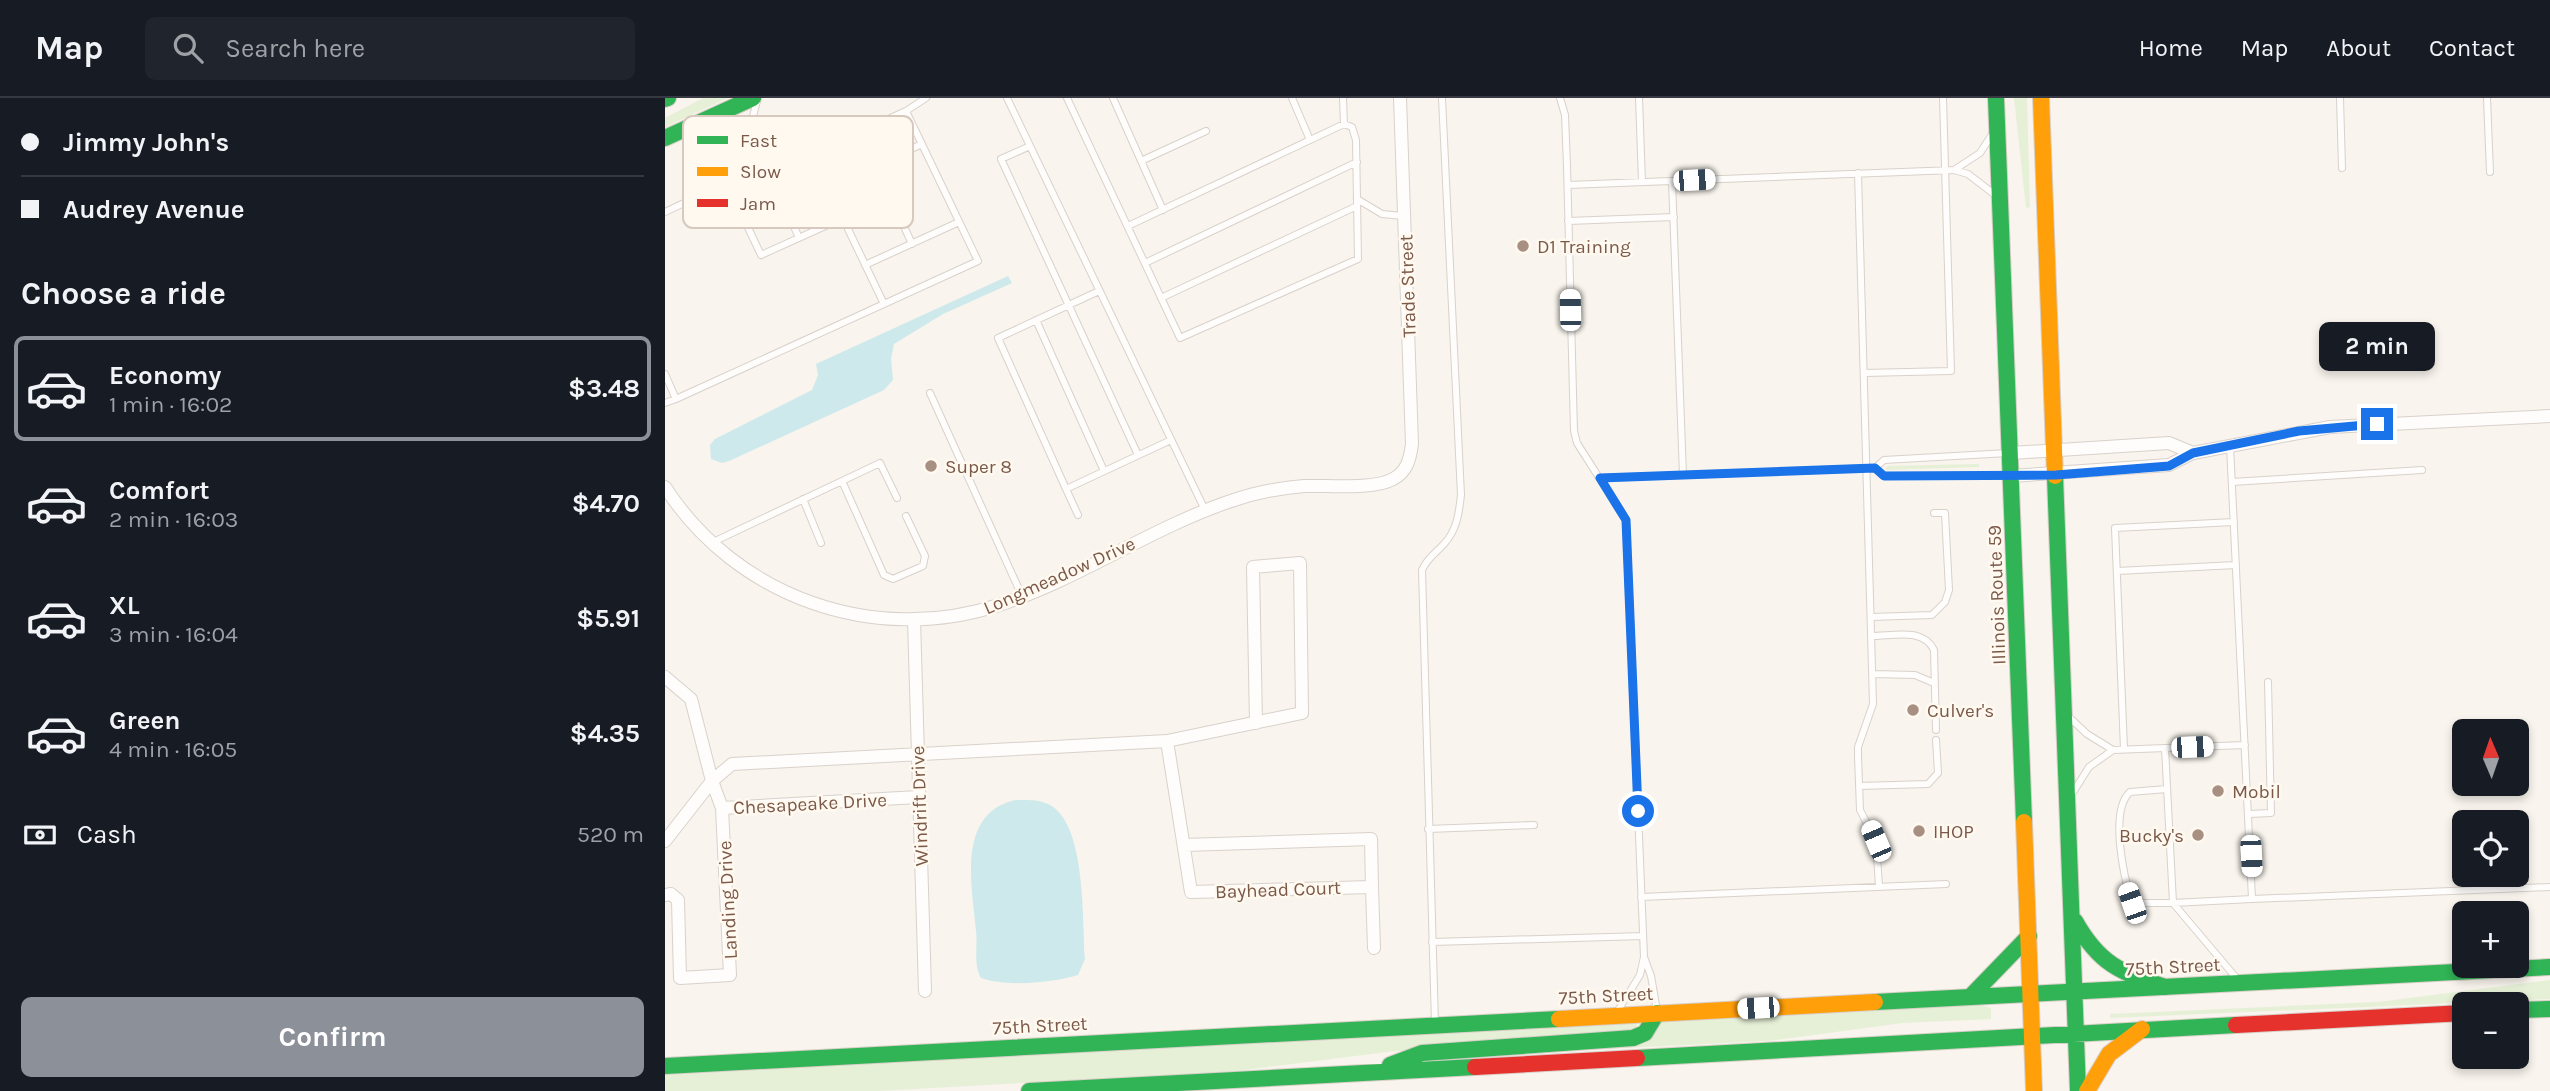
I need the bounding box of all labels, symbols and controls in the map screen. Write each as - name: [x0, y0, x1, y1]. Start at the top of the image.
- search box: [145, 17, 635, 80]
- text: Map: [35, 29, 103, 67]
- icon: search: [169, 29, 207, 67]
- text: Search here: [225, 33, 365, 64]
- text: Home: [2139, 34, 2203, 62]
- text: Map: [2241, 34, 2288, 62]
- text: About: [2326, 34, 2391, 62]
- text: Contact: [2429, 34, 2515, 62]
- legend: [683, 116, 913, 228]
- text: Jimmy John's: [63, 127, 229, 158]
- text: Fast: [740, 130, 777, 152]
- text: Slow: [740, 161, 781, 183]
- car: [1673, 168, 1716, 192]
- text: Jam: [740, 193, 776, 215]
- text: Audrey Avenue: [63, 194, 244, 225]
- street label: Trade Street: [1395, 234, 1421, 338]
- place label: D1 Training: [1537, 236, 1631, 258]
- marker: D1 Training: [1515, 238, 1531, 254]
- text: Choose a ride: [21, 275, 226, 312]
- car: [1560, 289, 1581, 331]
- callout: 2 min: [2319, 322, 2435, 372]
- text: 2 min: [2345, 333, 2409, 360]
- icon: car: [25, 357, 88, 420]
- text: Economy: [109, 360, 221, 391]
- text: $3.48: [568, 373, 640, 404]
- text: 1 min · 16:02: [109, 391, 232, 418]
- route end: [2361, 408, 2393, 440]
- place label: Super 8: [945, 456, 1012, 478]
- marker: Super 8: [923, 458, 939, 474]
- icon: car: [25, 472, 88, 535]
- text: Comfort: [109, 475, 210, 506]
- text: $4.70: [572, 488, 640, 519]
- text: 2 min · 16:03: [109, 506, 238, 533]
- street label: Illinois Route 59: [1984, 524, 2010, 665]
- street label: Longmeadow Drive: [980, 533, 1139, 619]
- icon: car: [25, 587, 88, 650]
- text: XL: [109, 590, 140, 621]
- text: $5.91: [576, 603, 640, 634]
- text: 3 min · 16:04: [109, 621, 238, 648]
- place label: Culver's: [1927, 700, 1994, 722]
- icon: car: [25, 702, 88, 765]
- marker: Culver's: [1905, 702, 1921, 718]
- text: Green: [109, 705, 181, 736]
- text: $4.35: [570, 718, 640, 749]
- north arrow: [2452, 719, 2529, 796]
- map controls: [2452, 719, 2529, 1069]
- text: 4 min · 16:05: [109, 736, 237, 763]
- car: [2171, 736, 2214, 758]
- street label: Windrift Drive: [907, 745, 933, 867]
- place label: Mobil: [2232, 781, 2281, 803]
- marker: Mobil: [2210, 783, 2226, 799]
- street label: Chesapeake Drive: [733, 789, 888, 819]
- route start: [1622, 795, 1654, 827]
- button: locate: [2452, 810, 2529, 887]
- icon: cash: [21, 816, 59, 854]
- car: [1859, 818, 1894, 864]
- text: Cash: [77, 819, 137, 850]
- text: 520 m: [577, 821, 644, 848]
- place label: IHOP: [1933, 821, 1974, 843]
- marker: IHOP: [1911, 823, 1927, 839]
- place label: Bucky's: [2119, 825, 2184, 847]
- marker: Bucky's: [2190, 827, 2206, 843]
- car: [2240, 834, 2263, 878]
- street label: Landing Drive: [714, 840, 742, 960]
- street label: Bayhead Court: [1215, 877, 1341, 903]
- car: [2116, 880, 2149, 926]
- button: +: [2452, 901, 2529, 978]
- street label: 75th Street: [2125, 954, 2221, 980]
- street label: 75th Street: [1558, 983, 1654, 1009]
- button: −: [2452, 992, 2529, 1069]
- car: [1737, 996, 1780, 1020]
- button: Confirm: [21, 997, 644, 1077]
- street label: 75th Street: [992, 1013, 1088, 1039]

